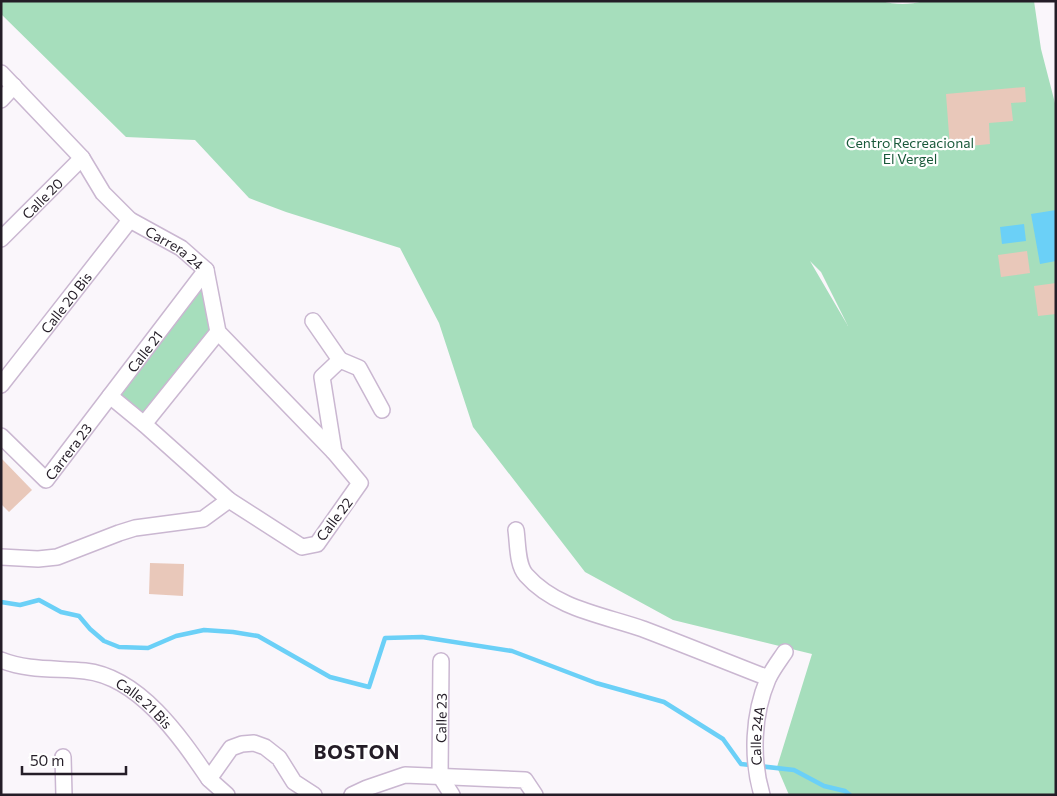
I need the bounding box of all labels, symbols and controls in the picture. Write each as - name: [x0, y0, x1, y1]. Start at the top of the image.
- park label: Centro Recreacional El Vergel: [846, 134, 974, 167]
- street label: Calle 20: [18, 174, 66, 222]
- street label: Carrera 24: [143, 222, 208, 273]
- street label: Calle 20 Bis: [37, 268, 95, 336]
- street label: Calle 21: [123, 327, 165, 375]
- street label: Carrera 23: [41, 420, 95, 483]
- street label: Calle 22: [312, 494, 356, 544]
- street label: Calle 21 Bis: [113, 674, 176, 732]
- street label: Calle 23: [432, 693, 449, 743]
- street label: Calle 24A: [747, 704, 768, 766]
- district label: BOSTON: [314, 740, 400, 763]
- scale bar: [22, 744, 126, 776]
- text: 50 m: [30, 751, 64, 769]

